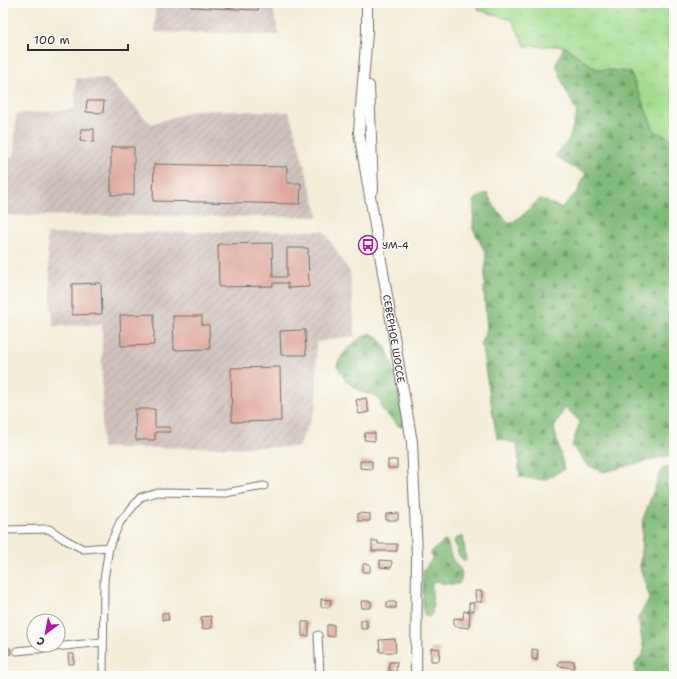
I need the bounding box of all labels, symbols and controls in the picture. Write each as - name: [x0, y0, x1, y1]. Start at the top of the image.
- scale bar: [28, 26, 128, 52]
- text: 100 m: [34, 32, 70, 48]
- bus stop icon: УМ-4: [357, 234, 379, 256]
- place label: УМ-4: [382, 239, 409, 252]
- street label: СЕВЕРНОЕ ШОССЕ: [380, 294, 408, 384]
- north arrow: [26, 613, 66, 653]
- text: С: [34, 633, 48, 649]

